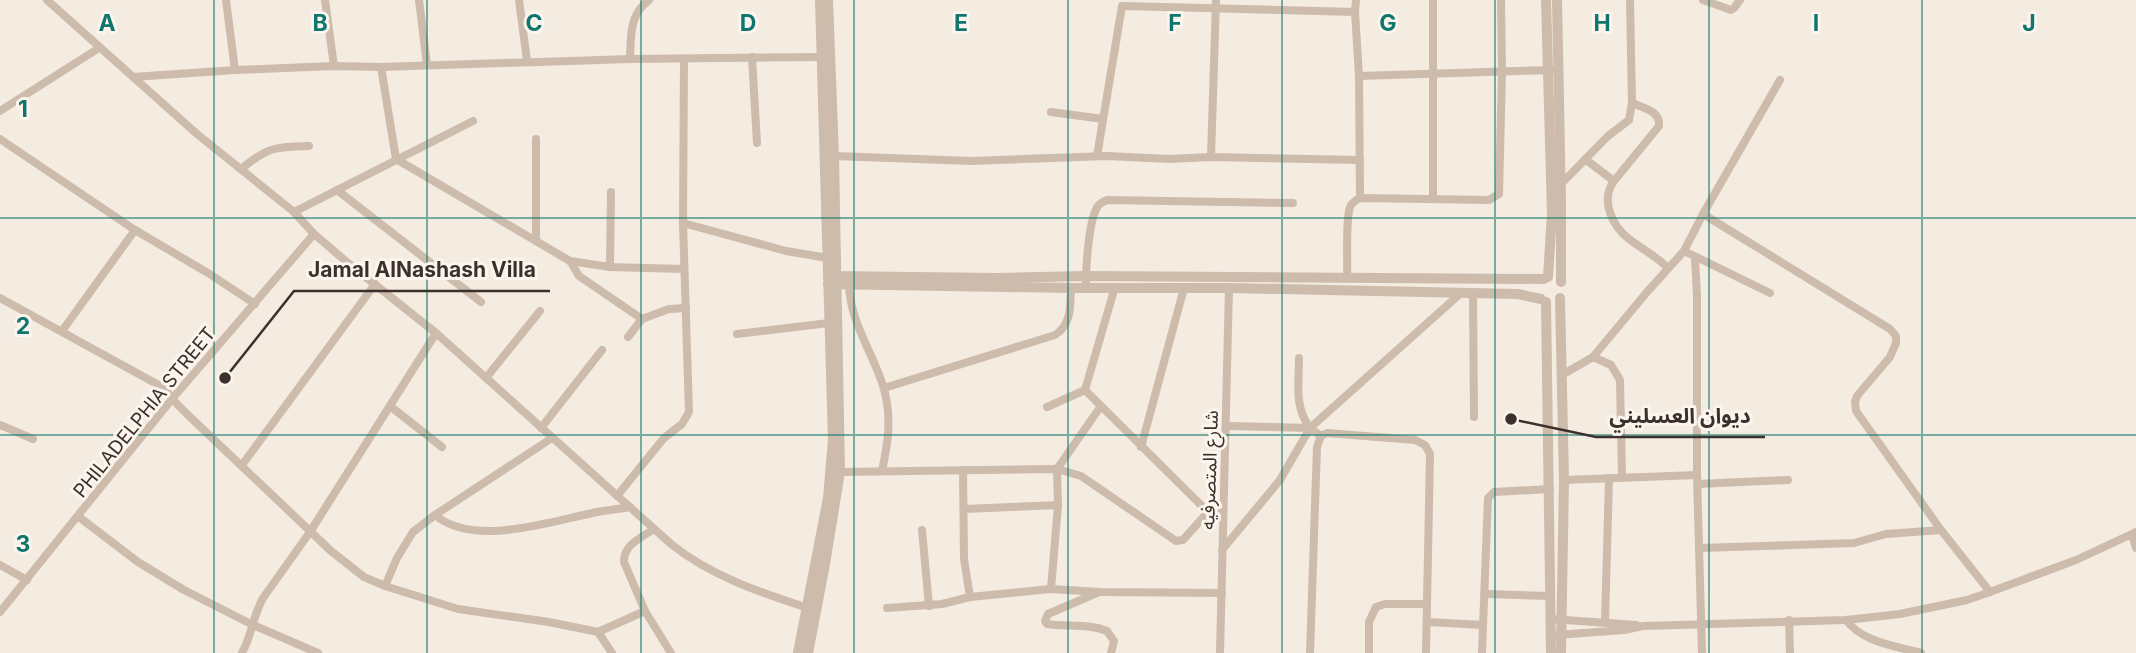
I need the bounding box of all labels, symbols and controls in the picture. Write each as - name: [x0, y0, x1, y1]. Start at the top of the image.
- text: A: [98, 9, 116, 37]
- text: B: [312, 9, 328, 37]
- text: C: [525, 9, 543, 37]
- text: D: [740, 9, 756, 37]
- text: E: [954, 9, 968, 37]
- text: F: [1168, 9, 1182, 37]
- text: G: [1379, 9, 1397, 37]
- text: H: [1593, 9, 1611, 37]
- text: I: [1813, 9, 1819, 37]
- text: J: [2022, 9, 2036, 37]
- text: 1: [18, 95, 28, 123]
- callout: Jamal AlNashash Villa: [294, 249, 550, 291]
- text: Jamal AlNashash Villa: [308, 257, 536, 282]
- text: 2: [16, 312, 30, 340]
- street label: PHILADELPHIA STREET: [69, 322, 220, 502]
- callout: ديوان العسليني: [1596, 395, 1765, 437]
- text: ديوان العسليني: [1609, 403, 1751, 433]
- street label: شارع المتصرفيه: [1196, 410, 1225, 530]
- text: 3: [16, 530, 30, 558]

